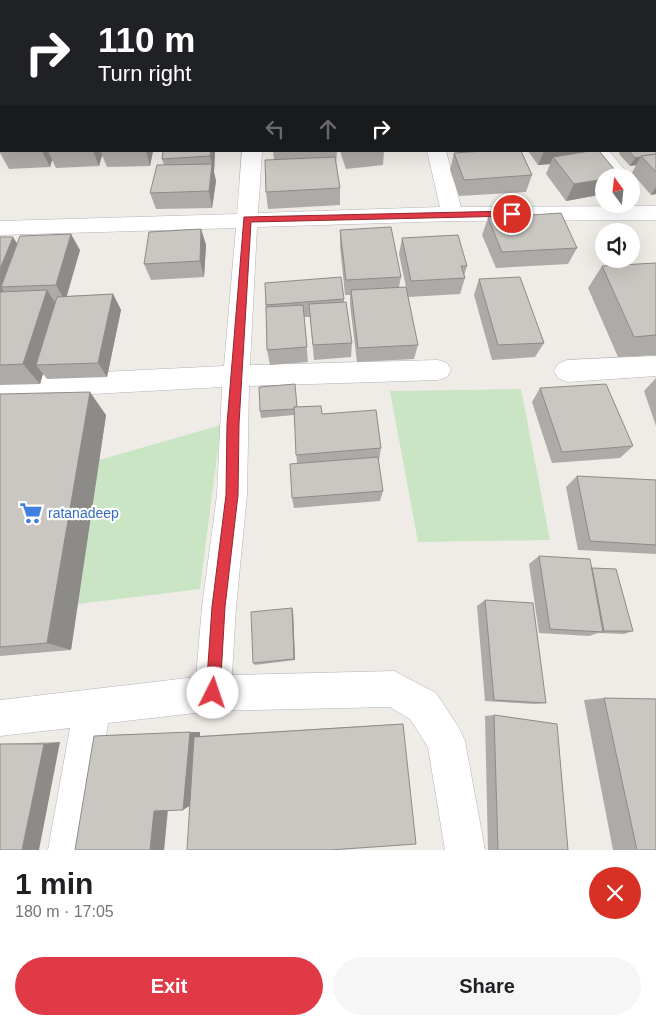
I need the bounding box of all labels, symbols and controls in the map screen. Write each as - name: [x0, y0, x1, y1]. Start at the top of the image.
- icon: right: [15, 20, 80, 85]
- text: 110 m: [98, 20, 195, 59]
- text: Turn right: [98, 61, 191, 86]
- icon: left: [261, 115, 289, 143]
- icon: ahead: [314, 115, 342, 143]
- icon: right: [367, 115, 395, 143]
- north arrow: [595, 168, 640, 212]
- map controls: [595, 168, 640, 268]
- pin: [491, 193, 533, 235]
- icon: arrive: [498, 200, 526, 228]
- button: sound: [595, 223, 640, 268]
- supermarket icon: ratanadeep: [18, 500, 44, 526]
- place label: ratanadeep: [48, 505, 119, 521]
- position arrow: [186, 666, 238, 718]
- text: 1 min: [15, 867, 93, 900]
- button: close: [589, 867, 641, 919]
- text: 180 m · 17:05: [15, 903, 114, 920]
- button: Exit: [15, 957, 323, 1015]
- button: Share: [333, 957, 641, 1015]

